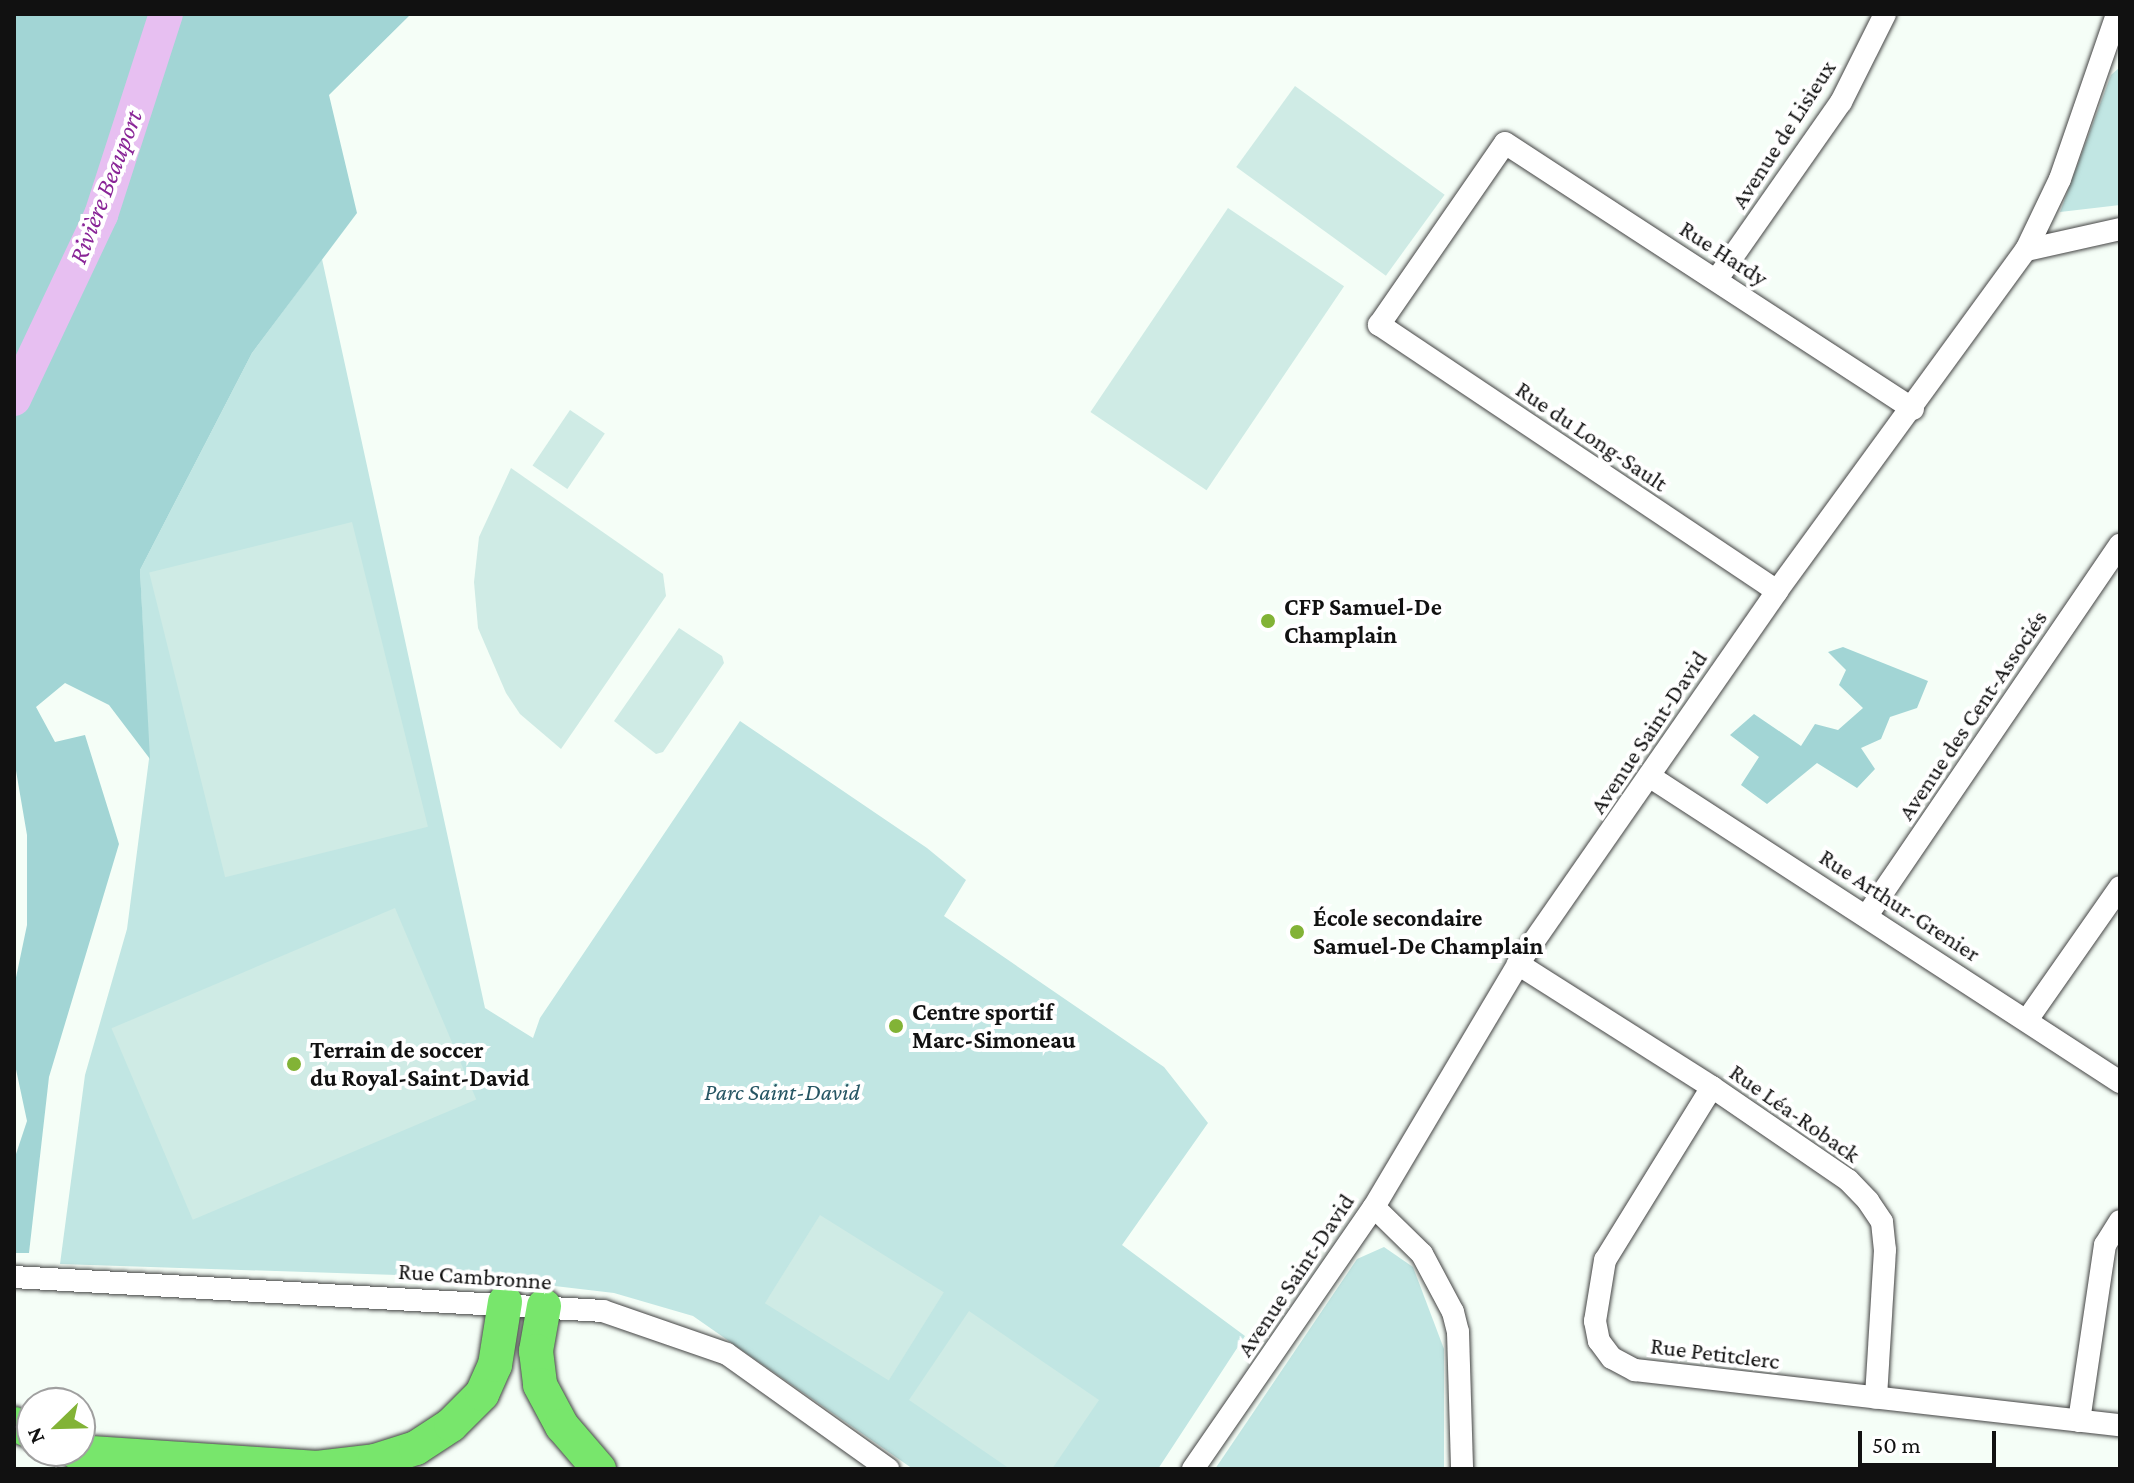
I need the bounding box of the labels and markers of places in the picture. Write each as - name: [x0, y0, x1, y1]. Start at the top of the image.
- place label: CFP Samuel-De Champlain: [1284, 593, 1442, 649]
- marker: CFP Samuel-De Champlain: [1259, 612, 1277, 630]
- place label: École secondaire Samuel-De Champlain: [1313, 904, 1543, 960]
- marker: École secondaire Samuel-De Champlain: [1288, 923, 1306, 941]
- place label: Centre sportif Marc-Simoneau: [912, 998, 1076, 1054]
- marker: Centre sportif Marc-Simoneau: [887, 1017, 905, 1035]
- place label: Terrain de soccer du Royal-Saint-David: [310, 1036, 529, 1092]
- marker: Terrain de soccer du Royal-Saint-David: [285, 1055, 303, 1073]

